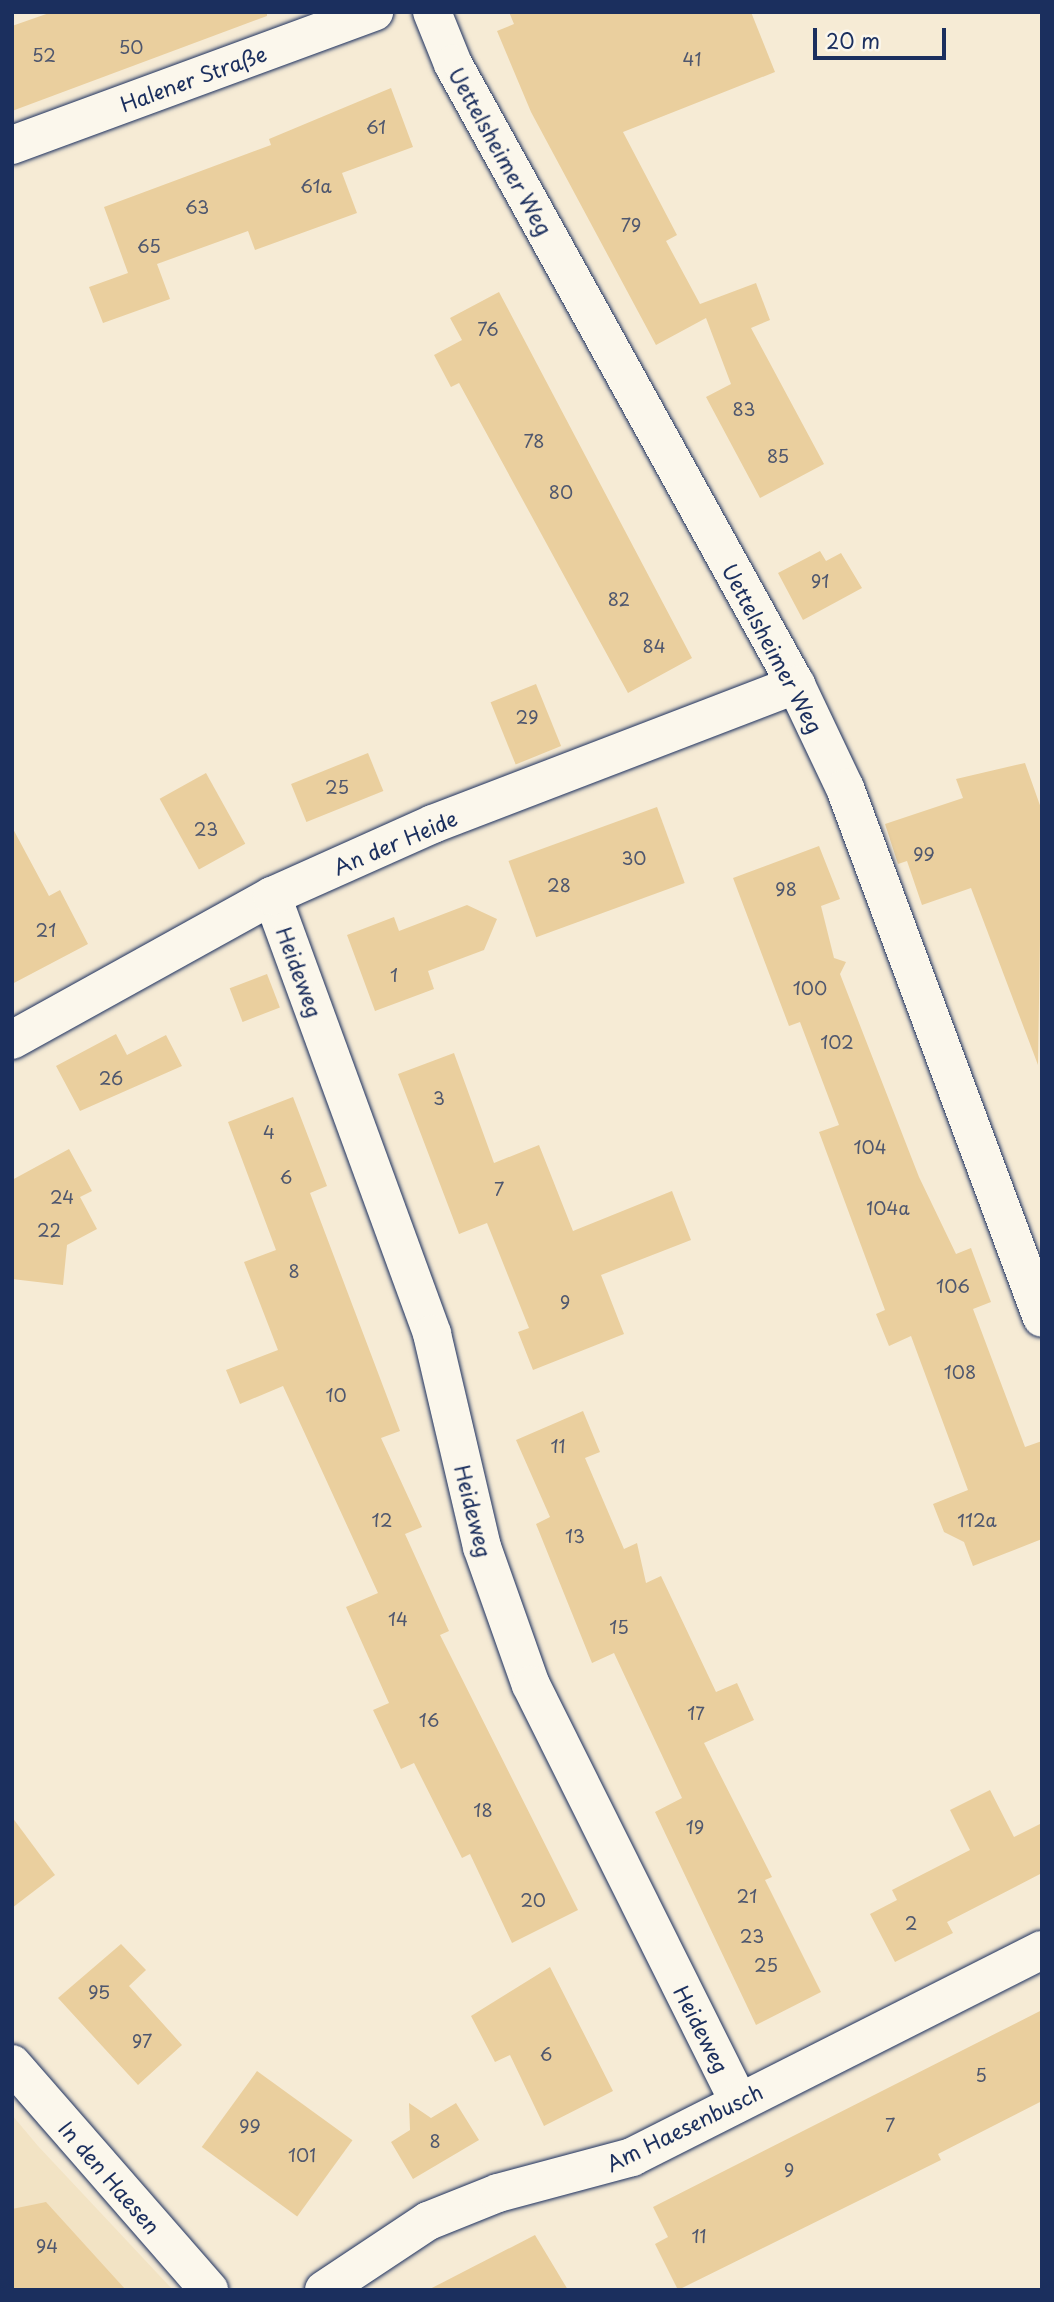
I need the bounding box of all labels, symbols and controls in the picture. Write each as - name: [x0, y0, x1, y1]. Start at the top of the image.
- scale bar: [816, 14, 949, 58]
- text: 20 m: [826, 24, 880, 56]
- house number: 50: [119, 36, 143, 58]
- street label: Halener Straße: [116, 40, 270, 116]
- house number: 52: [32, 44, 56, 66]
- house number: 41: [683, 48, 701, 70]
- street label: Uettelsheimer Weg: [444, 62, 558, 240]
- house number: 61: [366, 116, 386, 138]
- house number: 61a: [300, 175, 332, 197]
- house number: 63: [185, 196, 209, 218]
- house number: 79: [621, 214, 641, 236]
- house number: 65: [137, 235, 161, 257]
- house number: 76: [477, 318, 499, 340]
- house number: 83: [733, 398, 755, 420]
- house number: 78: [524, 430, 544, 452]
- house number: 85: [767, 445, 789, 467]
- house number: 80: [549, 481, 573, 503]
- street label: Uettelsheimer Weg: [717, 558, 829, 738]
- house number: 91: [811, 570, 829, 592]
- house number: 82: [608, 588, 630, 610]
- house number: 84: [642, 635, 666, 657]
- house number: 29: [516, 706, 538, 728]
- house number: 25: [325, 776, 349, 798]
- street label: An der Heide: [330, 805, 460, 879]
- house number: 23: [194, 818, 218, 840]
- house number: 99: [913, 843, 935, 865]
- house number: 30: [621, 847, 647, 869]
- house number: 28: [547, 874, 571, 896]
- house number: 98: [775, 878, 797, 900]
- house number: 21: [36, 919, 56, 941]
- street label: Heideweg: [272, 923, 328, 1021]
- house number: 1: [390, 964, 398, 986]
- house number: 100: [793, 977, 827, 999]
- house number: 102: [820, 1031, 854, 1053]
- house number: 26: [99, 1067, 123, 1089]
- house number: 3: [433, 1087, 445, 1109]
- house number: 4: [263, 1121, 275, 1143]
- house number: 104: [853, 1136, 887, 1158]
- house number: 6: [280, 1166, 292, 1188]
- house number: 7: [494, 1178, 504, 1200]
- house number: 24: [50, 1186, 74, 1208]
- house number: 104a: [866, 1197, 910, 1219]
- house number: 22: [37, 1219, 61, 1241]
- house number: 8: [288, 1260, 300, 1282]
- house number: 106: [936, 1275, 970, 1297]
- house number: 9: [560, 1291, 570, 1313]
- house number: 108: [944, 1361, 976, 1383]
- house number: 10: [325, 1384, 347, 1406]
- house number: 11: [550, 1435, 566, 1457]
- street label: Heideweg: [450, 1462, 498, 1560]
- house number: 12: [372, 1509, 392, 1531]
- house number: 112a: [957, 1509, 997, 1531]
- house number: 13: [565, 1525, 585, 1547]
- house number: 14: [388, 1608, 408, 1630]
- house number: 15: [609, 1616, 629, 1638]
- house number: 17: [687, 1702, 705, 1724]
- house number: 16: [419, 1709, 439, 1731]
- house number: 18: [473, 1799, 493, 1821]
- house number: 19: [686, 1816, 704, 1838]
- house number: 21: [737, 1885, 757, 1907]
- house number: 20: [520, 1889, 546, 1911]
- house number: 2: [905, 1912, 917, 1934]
- house number: 23: [740, 1925, 764, 1947]
- house number: 25: [754, 1954, 778, 1976]
- house number: 95: [88, 1981, 110, 2003]
- street label: Heideweg: [669, 1981, 735, 2077]
- house number: 97: [132, 2030, 152, 2052]
- house number: 6: [540, 2043, 552, 2065]
- house number: 5: [975, 2064, 987, 2086]
- street label: Am Haesenbusch: [601, 2078, 767, 2176]
- house number: 7: [885, 2114, 895, 2136]
- street label: In den Haesen: [54, 2115, 166, 2239]
- house number: 99: [239, 2115, 261, 2137]
- house number: 8: [429, 2130, 441, 2152]
- house number: 101: [288, 2144, 316, 2166]
- house number: 9: [784, 2159, 794, 2181]
- house number: 11: [691, 2225, 707, 2247]
- house number: 94: [36, 2235, 58, 2257]

